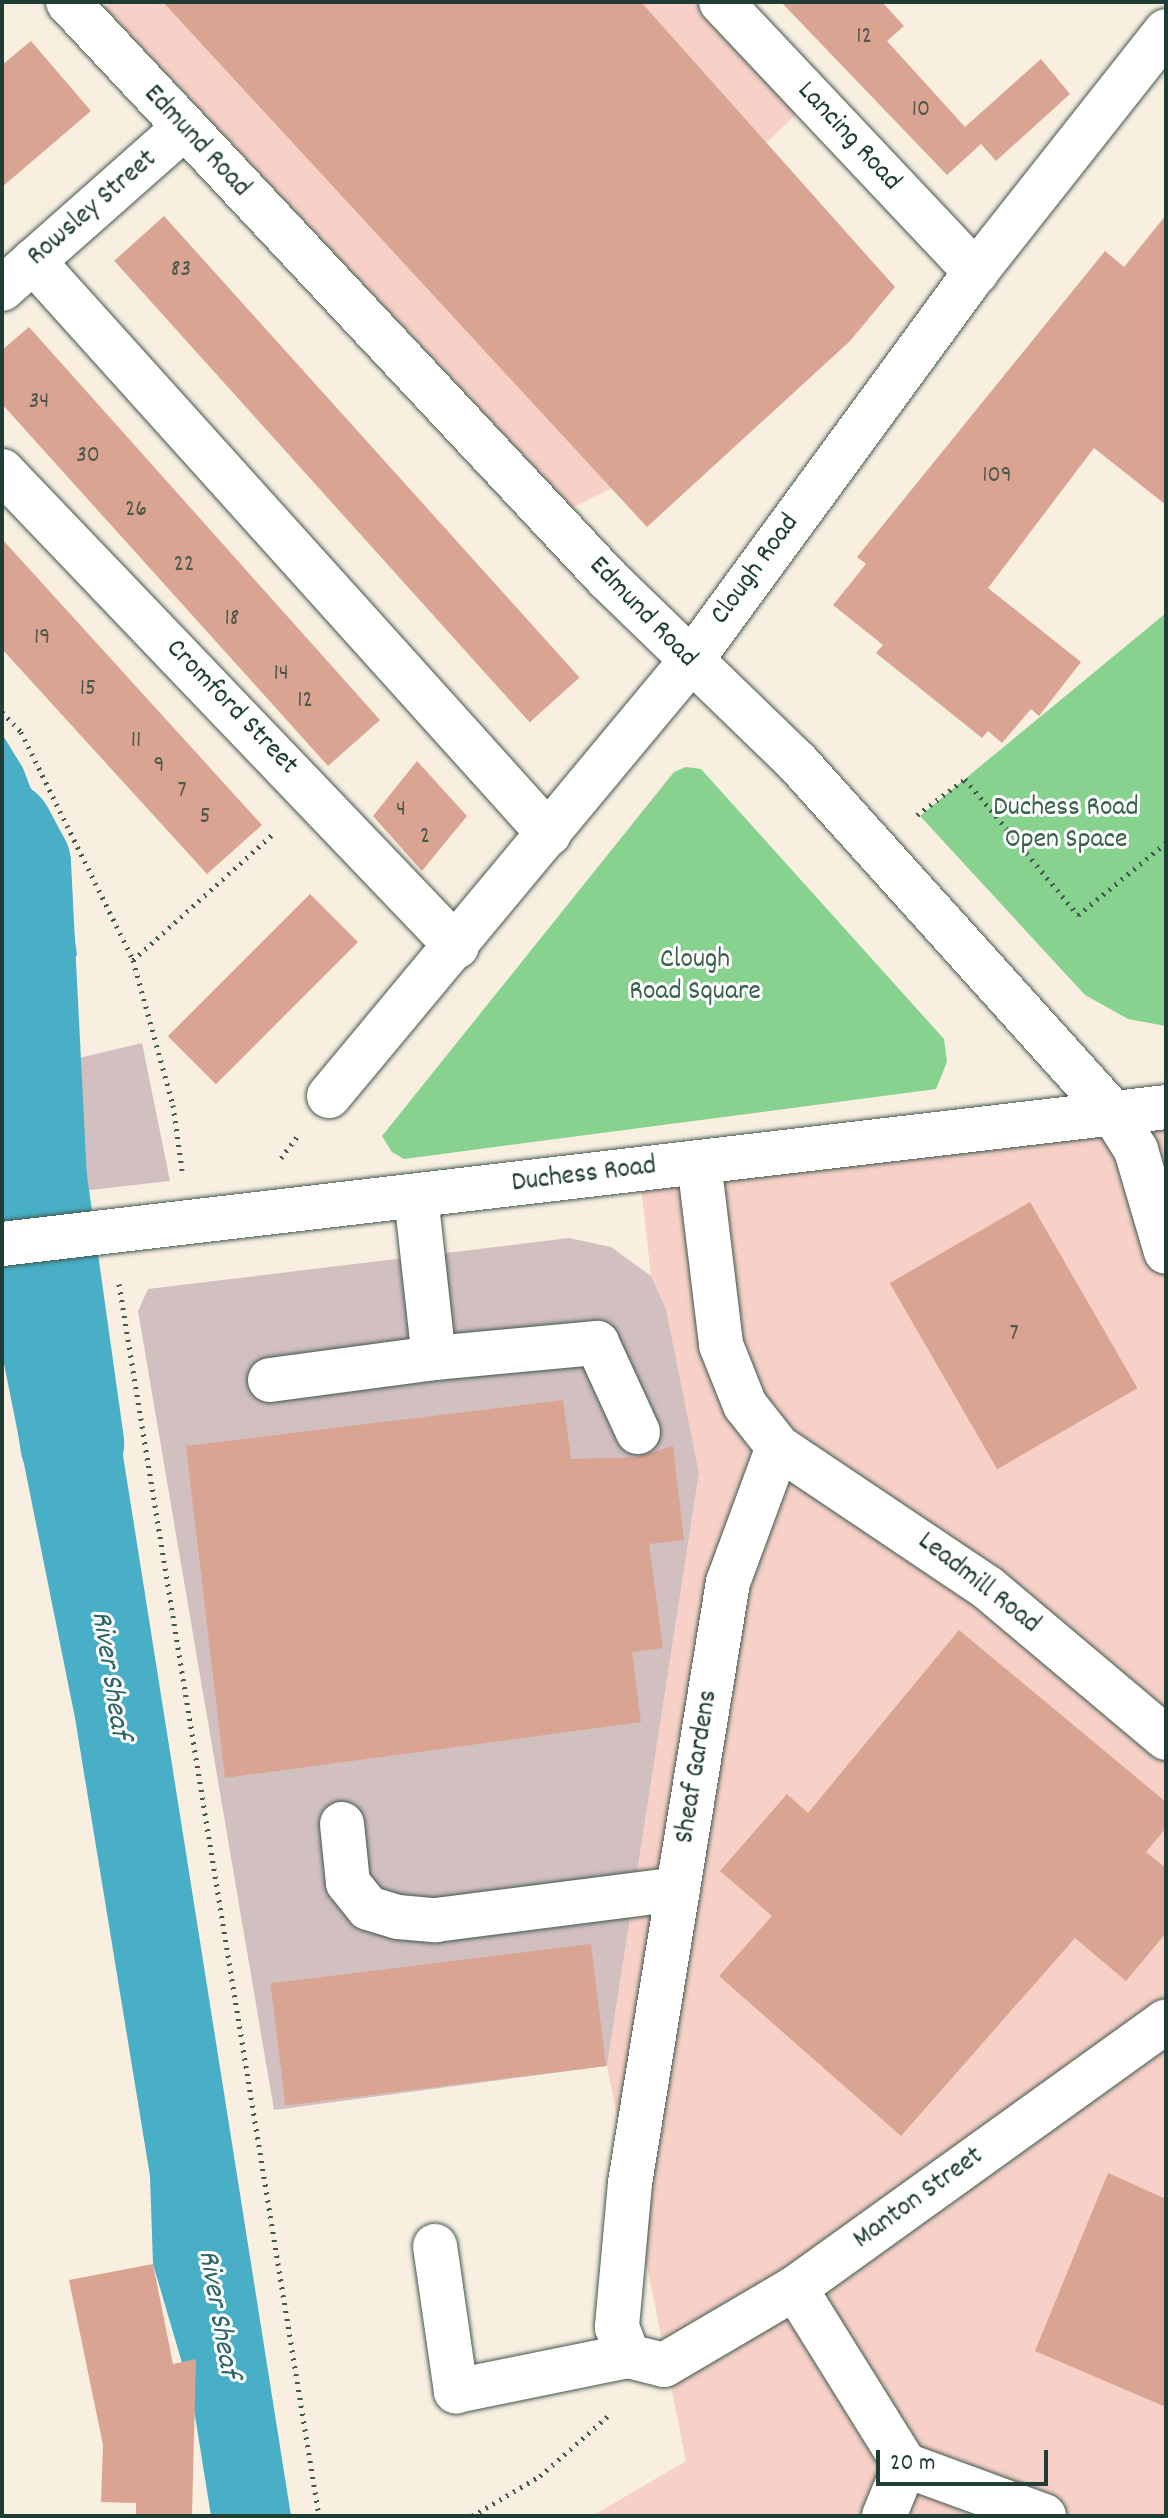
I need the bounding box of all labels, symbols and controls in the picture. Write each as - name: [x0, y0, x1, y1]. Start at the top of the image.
- house number: 12: [856, 24, 872, 52]
- street label: Lancing Road: [789, 75, 907, 199]
- street label: Edmund Road: [135, 79, 257, 205]
- house number: 10: [912, 97, 930, 125]
- street label: Rowsley Street: [21, 144, 165, 274]
- house number: 83: [171, 257, 191, 285]
- house number: 34: [29, 389, 49, 417]
- house number: 30: [76, 443, 100, 471]
- house number: 109: [982, 463, 1012, 491]
- house number: 26: [125, 497, 147, 525]
- street label: Clough Road: [705, 508, 807, 632]
- street label: Edmund Road: [581, 550, 703, 676]
- house number: 22: [174, 552, 194, 580]
- house number: 18: [225, 606, 239, 634]
- house number: 19: [34, 625, 50, 653]
- street label: Cromford Street: [158, 633, 304, 783]
- house number: 14: [273, 661, 289, 689]
- house number: 15: [80, 676, 96, 704]
- house number: 12: [297, 688, 313, 716]
- house number: 11: [131, 728, 141, 756]
- house number: 9: [154, 753, 164, 781]
- house number: 7: [177, 778, 187, 806]
- park label: Duchess Road Open Space: [993, 792, 1139, 858]
- house number: 4: [396, 797, 406, 825]
- house number: 5: [199, 804, 211, 832]
- house number: 2: [420, 824, 430, 852]
- park label: Clough Road Square: [629, 944, 761, 1010]
- street label: Duchess Road: [510, 1150, 658, 1202]
- house number: 7: [1009, 1321, 1019, 1349]
- street label: Leadmill Road: [910, 1526, 1046, 1642]
- water label: River Sheaf: [80, 1609, 136, 1741]
- street label: Sheaf Gardens: [669, 1688, 727, 1846]
- street label: Manton Street: [847, 2141, 991, 2257]
- water label: River Sheaf: [187, 2248, 245, 2380]
- scale bar: [880, 2434, 1052, 2484]
- text: 20 m: [890, 2447, 936, 2481]

